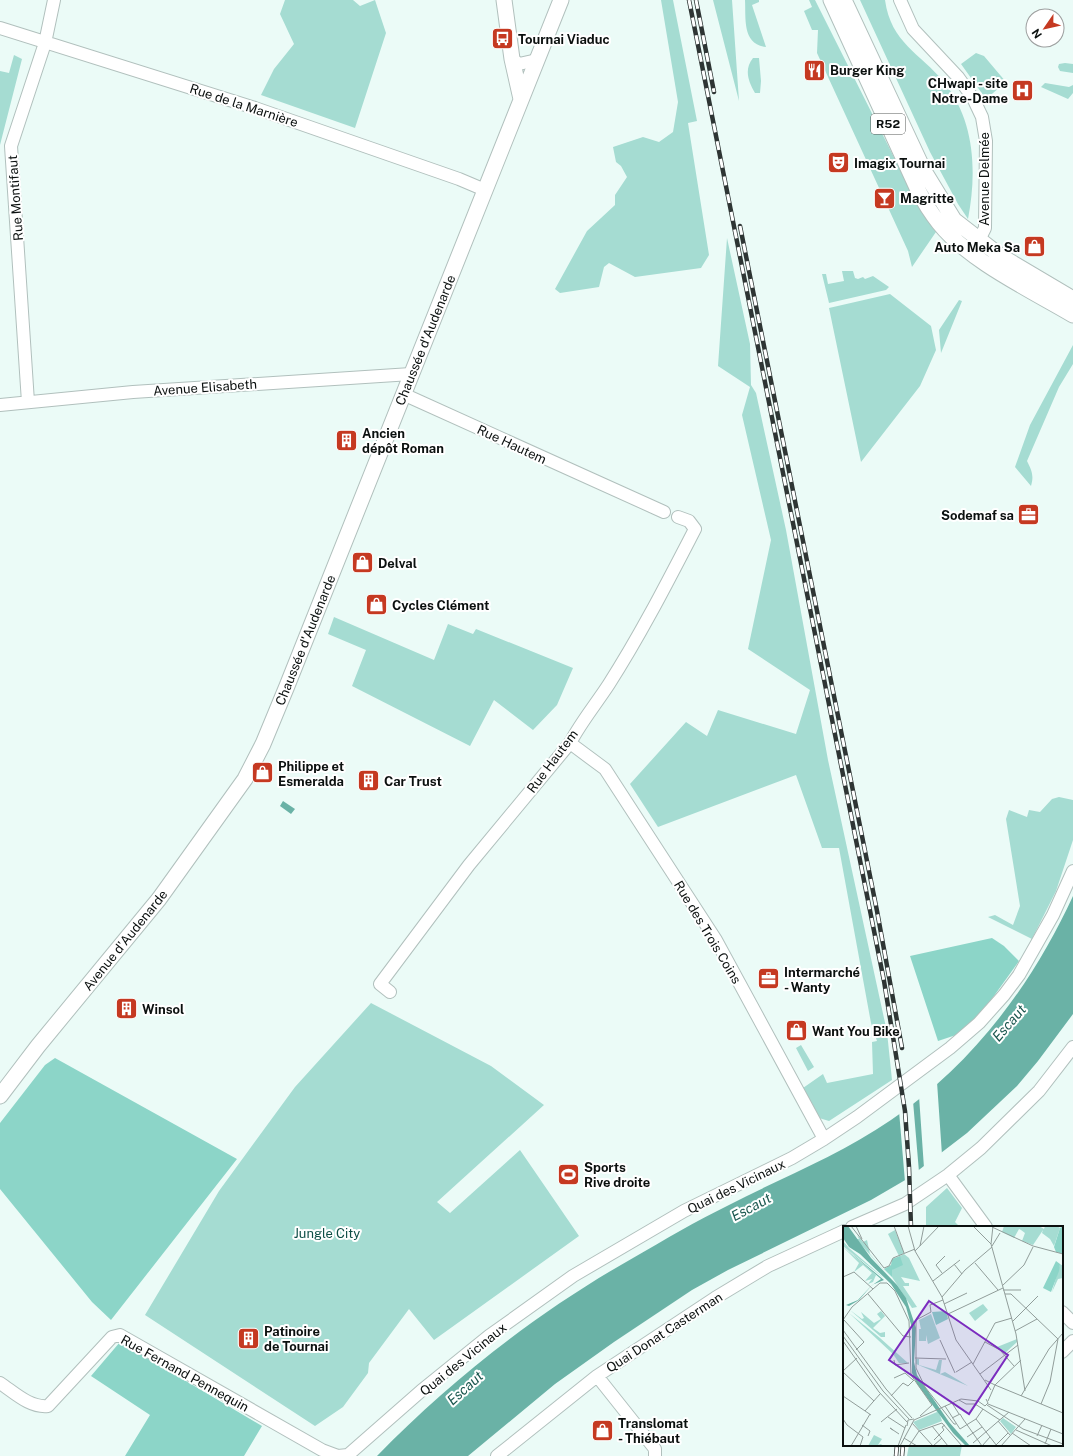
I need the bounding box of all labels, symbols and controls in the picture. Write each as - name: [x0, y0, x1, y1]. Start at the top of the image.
- north arrow: [1025, 8, 1065, 48]
- bus stop icon: Tournai Viaduc: [490, 26, 516, 52]
- text: N: [1029, 27, 1044, 41]
- place label: Tournai Viaduc: [518, 32, 610, 47]
- restaurant icon: Burger King: [802, 57, 828, 83]
- place label: Burger King: [830, 63, 904, 78]
- place label: CHwapi - site Notre-Dame: [928, 76, 1008, 106]
- hospital icon: CHwapi - site Notre-Dame: [1010, 77, 1036, 103]
- street label: Rue de la Marnière: [188, 81, 300, 130]
- road number: R52: [871, 114, 905, 134]
- street label: Avenue Delmée: [977, 132, 992, 226]
- theatre icon: Imagix Tournai: [825, 150, 851, 176]
- street label: Rue Montifaut: [5, 155, 26, 241]
- place label: Imagix Tournai: [854, 156, 945, 171]
- bar icon: Magritte: [872, 185, 898, 211]
- place label: Magritte: [900, 191, 954, 206]
- shop icon: Auto Meka Sa: [1022, 234, 1048, 260]
- place label: Auto Meka Sa: [934, 240, 1020, 255]
- street label: Chaussée d'Audenarde: [392, 273, 459, 408]
- street label: Avenue Elisabeth: [153, 376, 257, 399]
- street label: Rue Hautem: [475, 422, 549, 467]
- place label: Ancien dépôt Roman: [362, 426, 444, 456]
- building icon: Ancien dépôt Roman: [334, 427, 360, 453]
- office icon: Sodemaf sa: [1016, 502, 1042, 528]
- place label: Sodemaf sa: [941, 508, 1014, 523]
- shop icon: Delval: [350, 550, 376, 576]
- place label: Delval: [378, 556, 417, 571]
- street label: Chaussée d'Audenarde: [272, 573, 339, 708]
- shop icon: Cycles Clément: [364, 592, 390, 618]
- place label: Cycles Clément: [392, 598, 489, 613]
- street label: Rue Hautem: [524, 727, 581, 796]
- place label: Philippe et Esmeralda: [278, 759, 344, 789]
- shop icon: Philippe et Esmeralda: [250, 760, 276, 786]
- building icon: Car Trust: [355, 768, 381, 794]
- place label: Car Trust: [384, 774, 442, 789]
- street label: Rue des Trois Coins: [671, 878, 744, 986]
- street label: Avenue d'Audenarde: [80, 887, 171, 994]
- place label: Intermarché - Wanty: [784, 965, 860, 995]
- office icon: Intermarché - Wanty: [755, 966, 781, 992]
- building icon: Winsol: [114, 996, 140, 1022]
- water label: Escaut: [989, 1001, 1030, 1044]
- place label: Winsol: [142, 1002, 184, 1017]
- shop icon: Want You Bike: [784, 1018, 810, 1044]
- place label: Want You Bike: [812, 1024, 900, 1039]
- street label: Quai des Vicinaux: [685, 1156, 788, 1217]
- place label: Sports Rive droite: [584, 1160, 650, 1190]
- sports icon: Sports Rive droite: [556, 1161, 582, 1187]
- water label: Escaut: [728, 1190, 774, 1224]
- park label: Jungle City: [294, 1226, 360, 1241]
- inset map: [843, 1226, 1063, 1446]
- street label: Quai Donat Casterman: [603, 1289, 725, 1376]
- street label: Quai des Vicinaux: [417, 1320, 510, 1399]
- place label: Patinoire de Tournai: [264, 1324, 328, 1354]
- building icon: Patinoire de Tournai: [235, 1325, 261, 1351]
- street label: Rue Fernand Pennequin: [118, 1332, 251, 1415]
- water label: Escaut: [444, 1367, 487, 1408]
- place label: Translomat - Thiébaut: [618, 1416, 688, 1446]
- shop icon: Translomat - Thiébaut: [589, 1417, 615, 1443]

